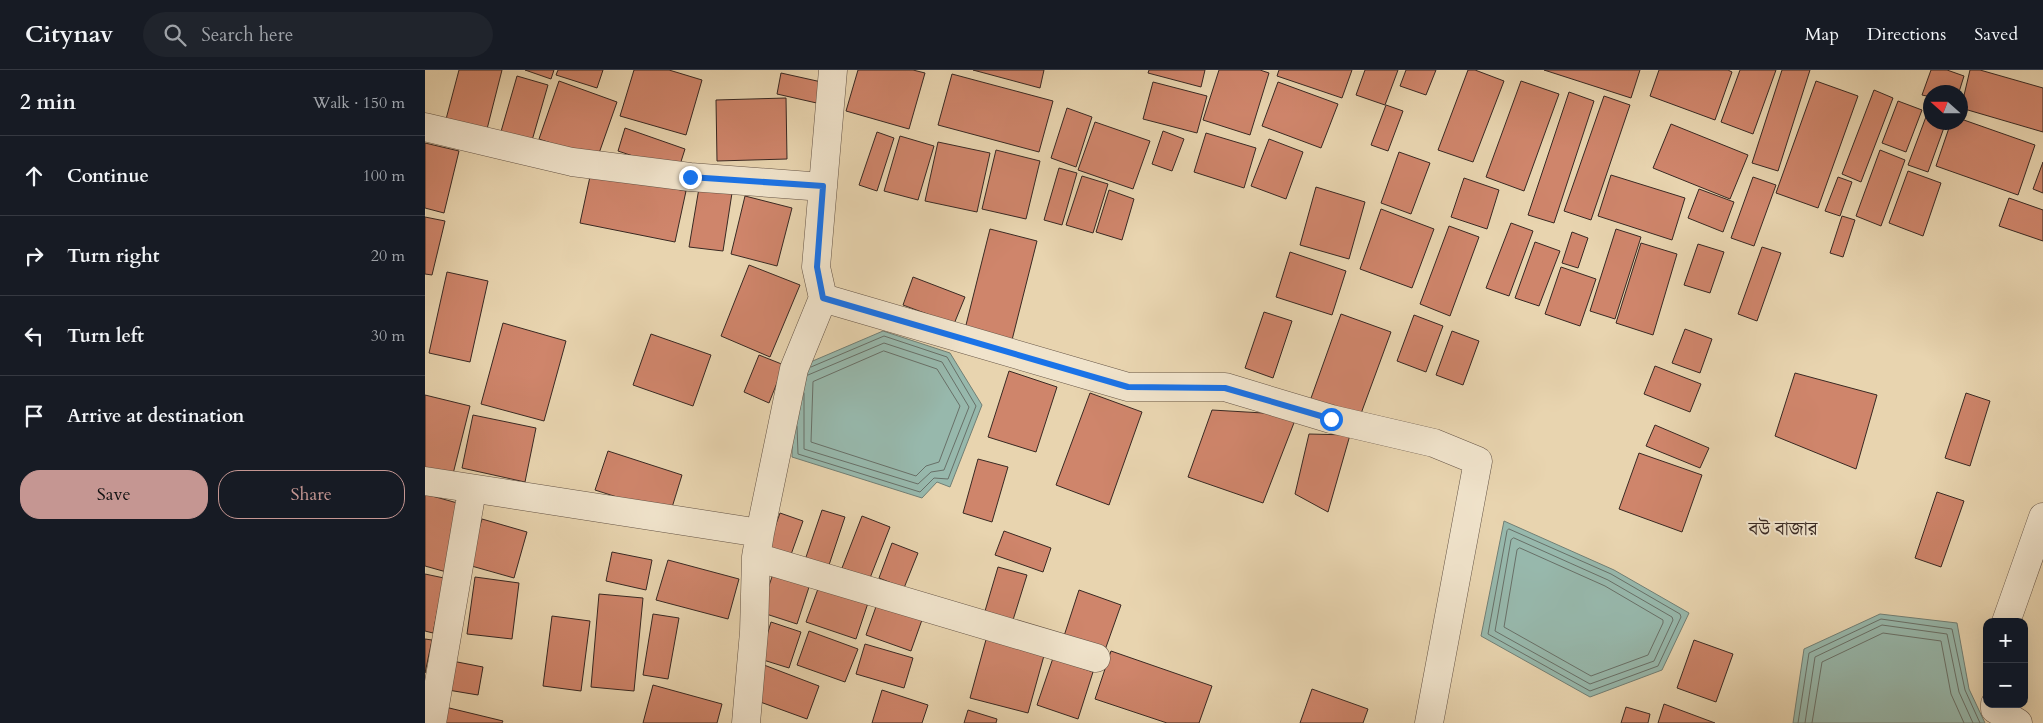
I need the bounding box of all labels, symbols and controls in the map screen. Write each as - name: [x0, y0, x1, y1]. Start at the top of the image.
- search box: [143, 12, 493, 57]
- text: Citynav: [25, 18, 113, 51]
- icon: search: [161, 21, 189, 49]
- text: Search here: [201, 22, 293, 48]
- text: Map: [1805, 22, 1839, 47]
- text: Directions: [1867, 22, 1946, 47]
- text: Saved: [1974, 22, 2018, 47]
- north arrow: [1923, 85, 1968, 130]
- text: 2 min: [20, 88, 76, 117]
- text: Walk · 150 m: [313, 92, 405, 114]
- icon: ahead: [20, 162, 48, 190]
- text: Continue: [67, 163, 149, 189]
- text: 100 m: [363, 165, 405, 187]
- route end: [679, 166, 702, 189]
- icon: right: [20, 242, 48, 270]
- text: Turn right: [67, 243, 159, 269]
- text: 20 m: [371, 245, 405, 267]
- icon: left: [20, 322, 48, 350]
- text: Turn left: [67, 323, 144, 349]
- text: 30 m: [371, 325, 405, 347]
- icon: arrive: [20, 402, 48, 430]
- text: Arrive at destination: [67, 403, 244, 429]
- route start: [1320, 408, 1343, 431]
- button: Save: [20, 470, 208, 519]
- button: Share: [218, 470, 405, 519]
- district label: বউ বাজার: [1747, 516, 1819, 542]
- map controls: [1983, 618, 2028, 708]
- button: +: [1983, 618, 2028, 663]
- button: −: [1983, 663, 2028, 708]

